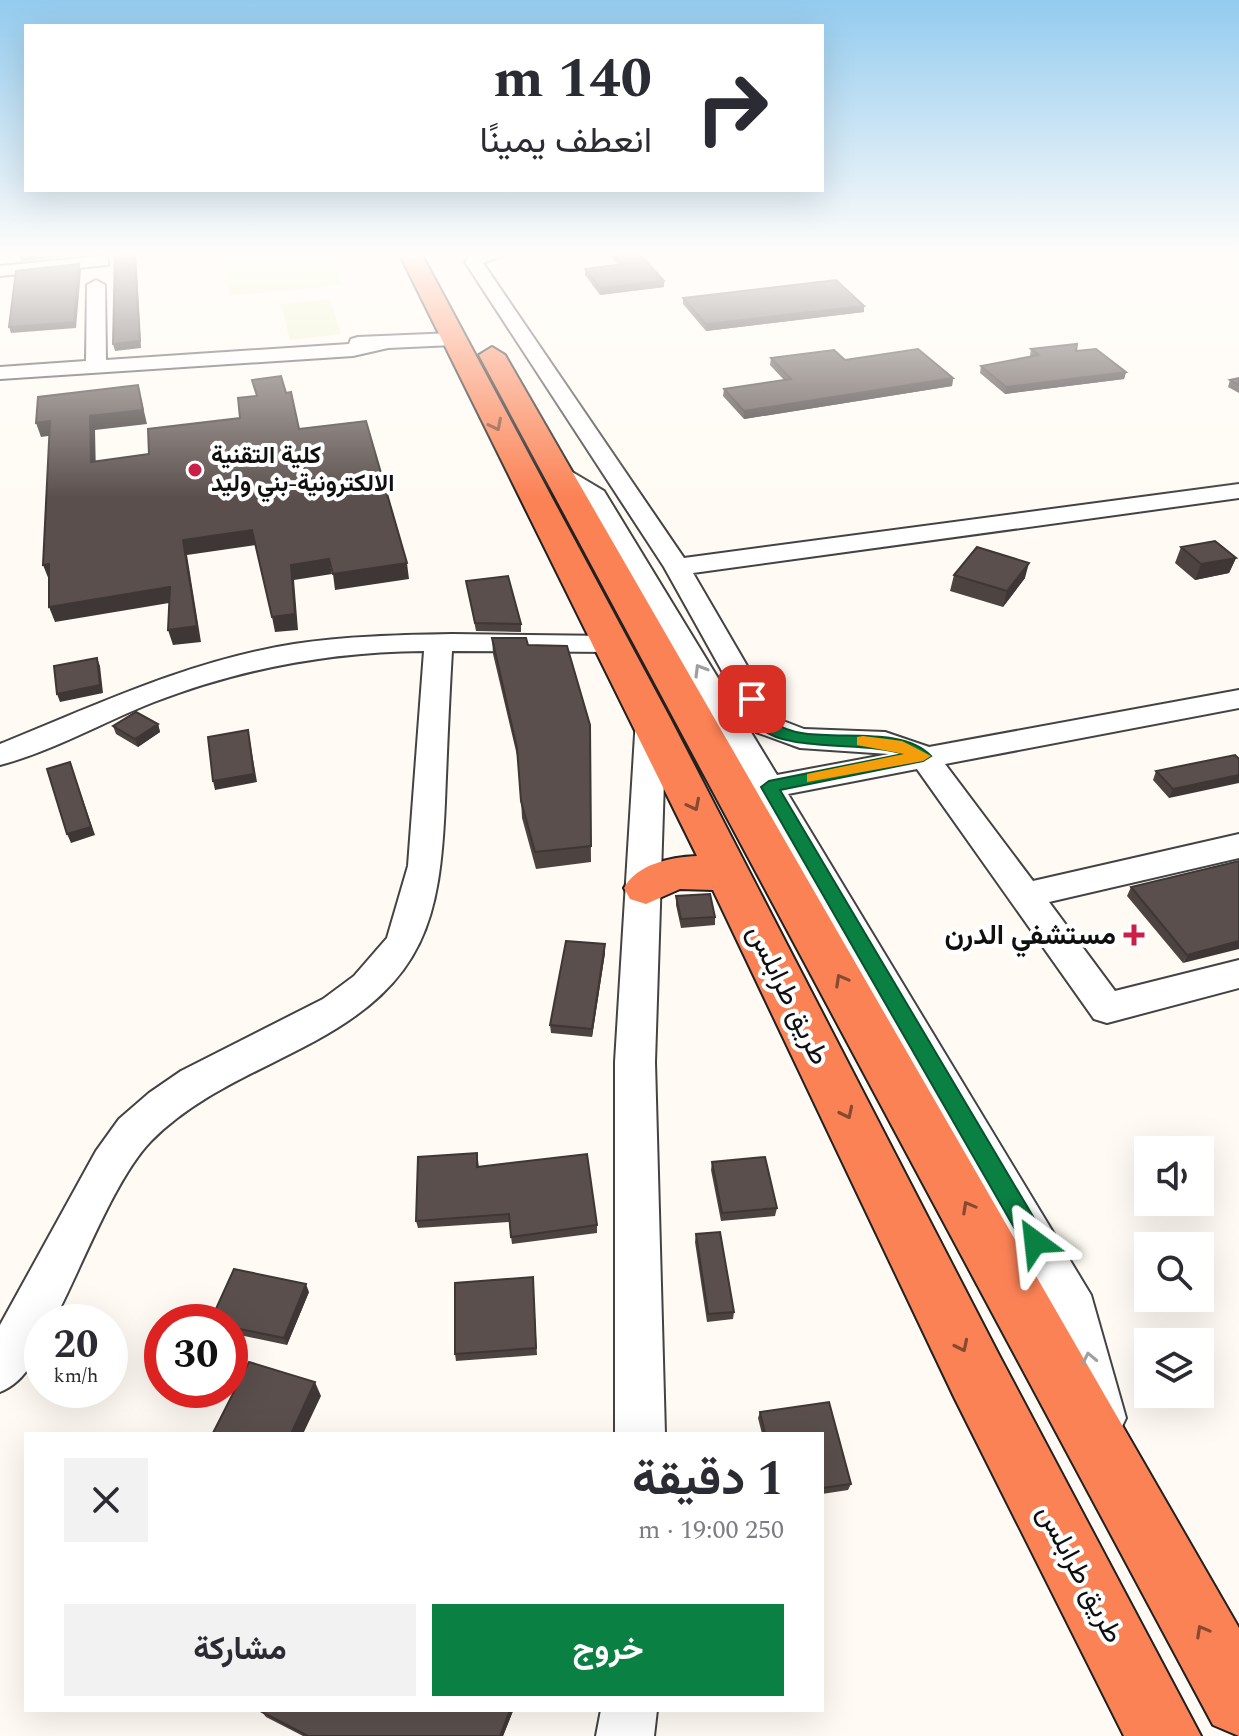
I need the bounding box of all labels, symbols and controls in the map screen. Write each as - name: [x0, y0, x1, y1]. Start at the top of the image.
- text: 140 m: [493, 37, 652, 122]
- icon: right: [680, 56, 784, 160]
- text: انعطف يمينًا: [480, 114, 652, 169]
- one-way arrow: [487, 417, 502, 432]
- place label: كلية التقنية الالكترونية-بني وليد: [211, 438, 395, 503]
- marker: كلية التقنية الالكترونية-بني وليد: [186, 461, 204, 479]
- one-way arrow: [694, 664, 710, 679]
- pin: [718, 665, 786, 733]
- icon: arrive: [730, 677, 774, 721]
- one-way arrow: [684, 796, 700, 811]
- place label: مستشفي الدرن: [944, 914, 1116, 958]
- street label: طريق طرابلس: [735, 917, 841, 1073]
- marker: مستشفي الدرن: [1123, 924, 1145, 946]
- one-way arrow: [835, 974, 851, 988]
- one-way arrow: [837, 1105, 853, 1119]
- map controls: [1134, 1136, 1214, 1408]
- button: sound: [1134, 1136, 1214, 1216]
- position arrow: [993, 1200, 1077, 1284]
- one-way arrow: [962, 1201, 977, 1215]
- button: search: [1134, 1232, 1214, 1312]
- speed limit sign: 30: [144, 1304, 248, 1408]
- text: 20: [54, 1315, 98, 1376]
- button: layers: [1134, 1328, 1214, 1408]
- one-way arrow: [952, 1338, 967, 1353]
- one-way arrow: [1081, 1352, 1098, 1365]
- text: km/h: [54, 1361, 99, 1391]
- text: 1 دقيقة: [632, 1443, 784, 1516]
- button: close: [64, 1458, 148, 1542]
- street label: طريق طرابلس: [1025, 1497, 1135, 1651]
- text: 250 m · 19:00: [638, 1510, 784, 1550]
- button: مشاركة: [64, 1604, 416, 1696]
- button: خروج: [432, 1604, 784, 1696]
- one-way arrow: [1196, 1624, 1211, 1639]

